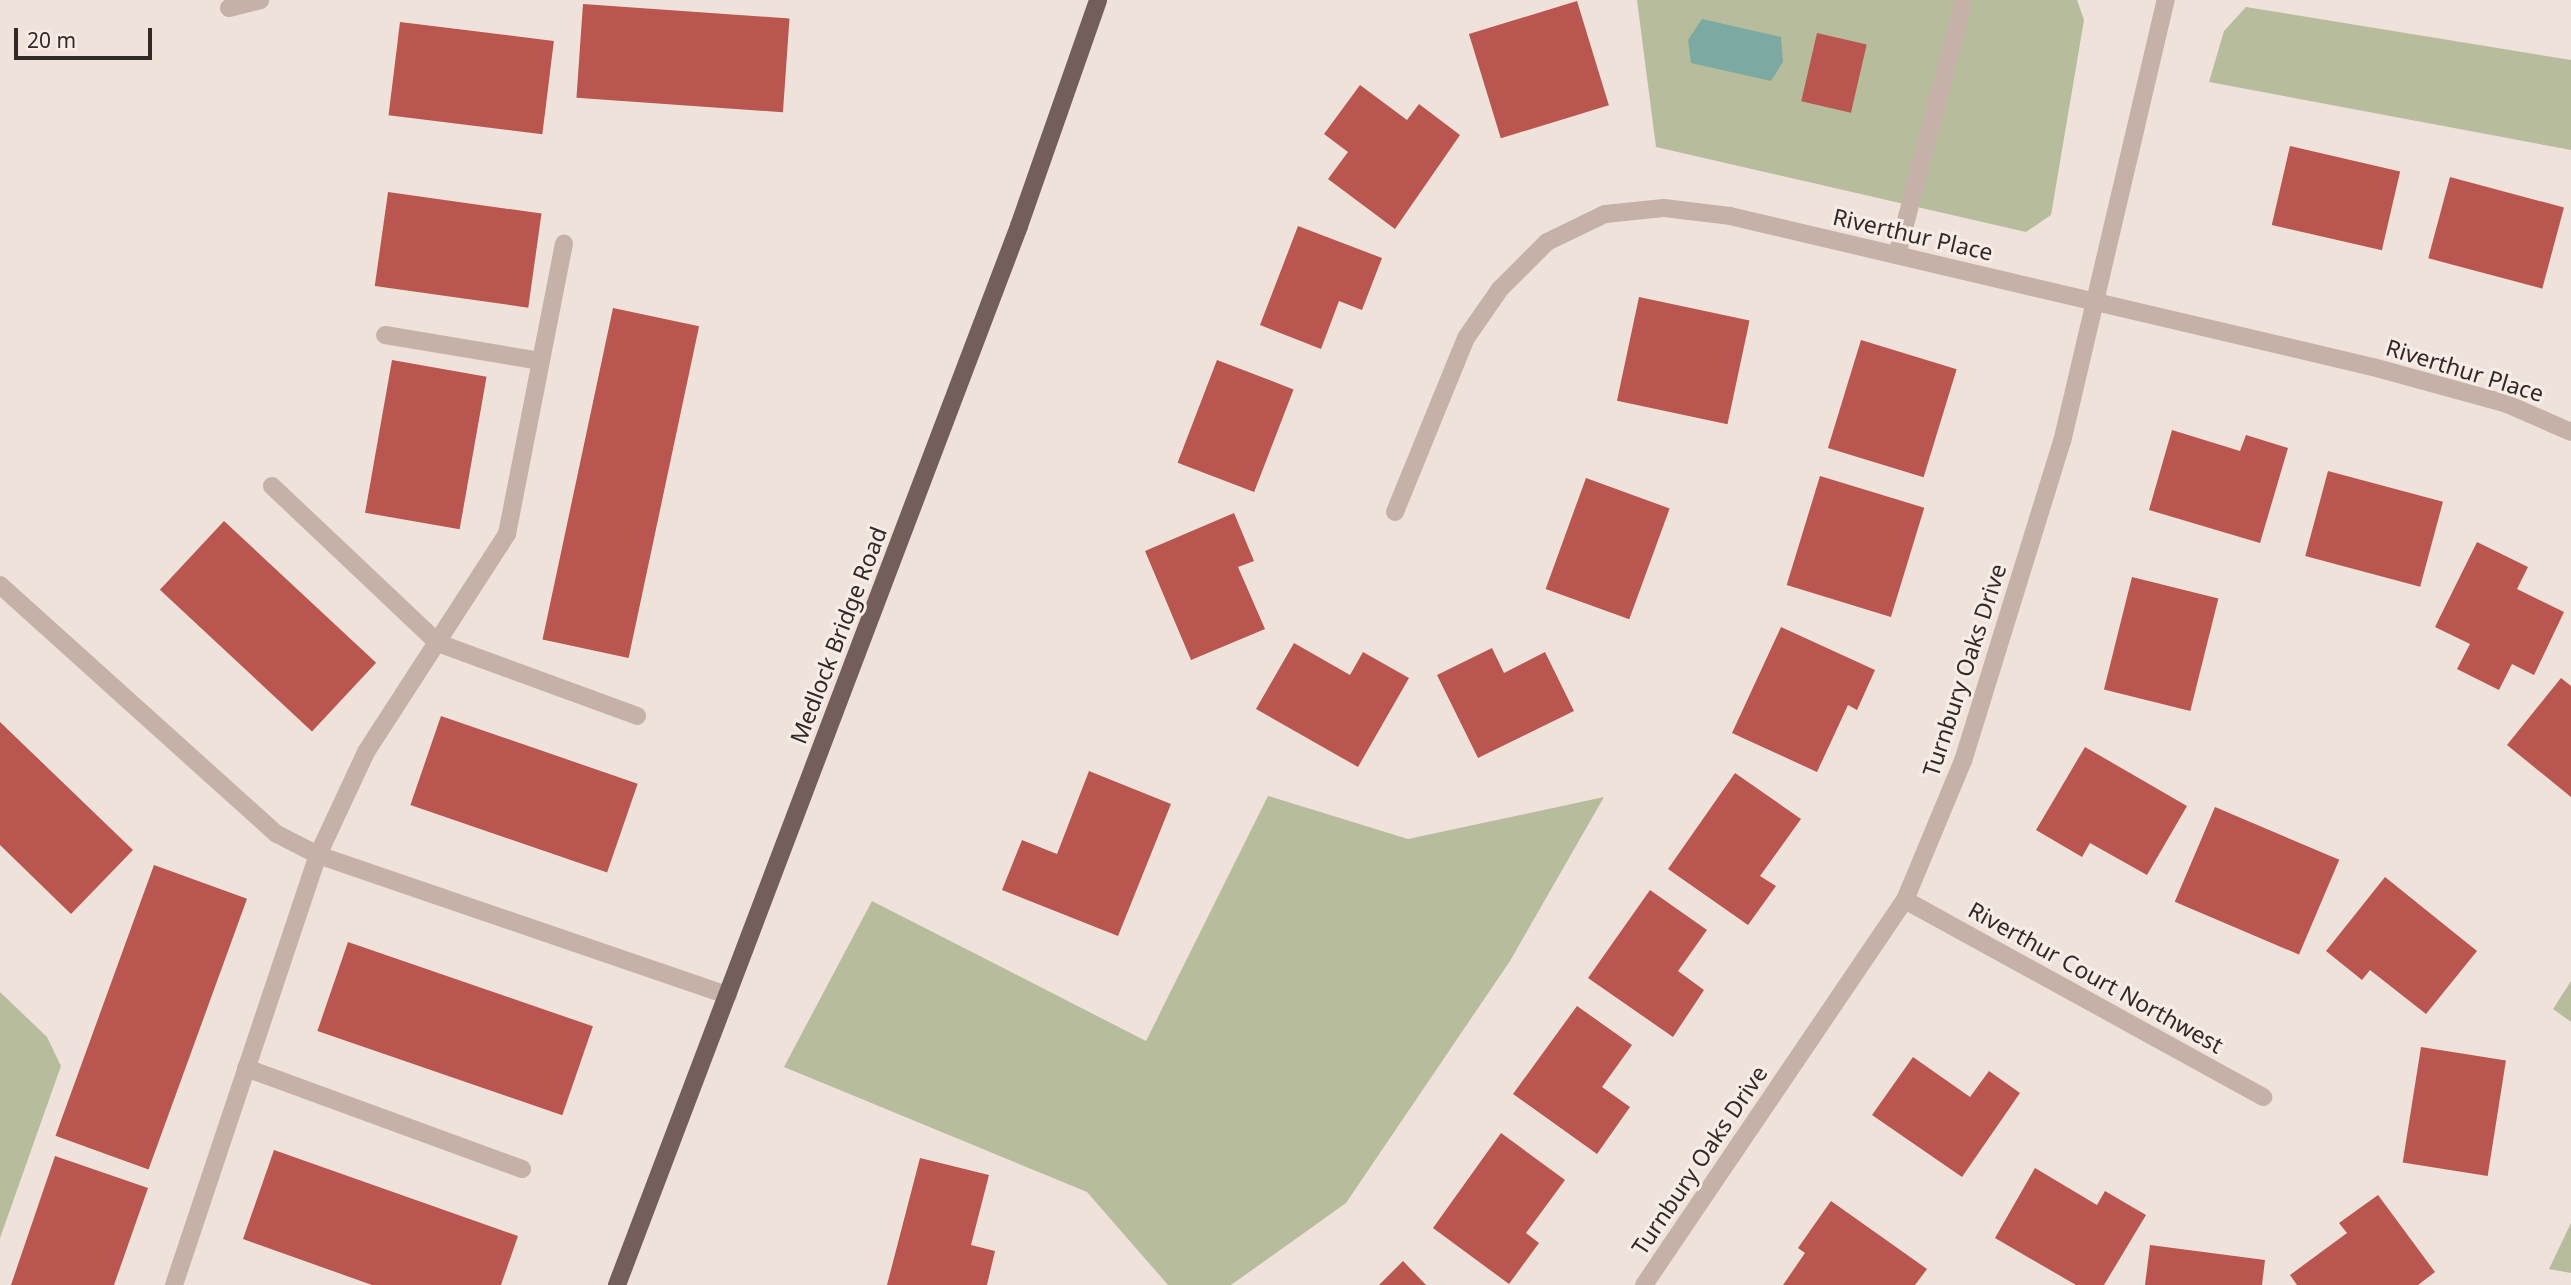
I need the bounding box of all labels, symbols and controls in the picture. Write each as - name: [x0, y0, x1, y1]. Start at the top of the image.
- scale bar: [18, 14, 156, 58]
- text: 20 m: [27, 26, 76, 54]
- street label: Riverthur Place: [1830, 202, 1996, 266]
- street label: Riverthur Place: [2383, 333, 2547, 407]
- street label: Medlock Bridge Road: [784, 523, 892, 747]
- street label: Turnbury Oaks Drive: [1917, 560, 2011, 780]
- street label: Riverthur Court Northwest: [1964, 895, 2228, 1059]
- street label: Turnbury Oaks Drive: [1625, 1060, 1773, 1260]

